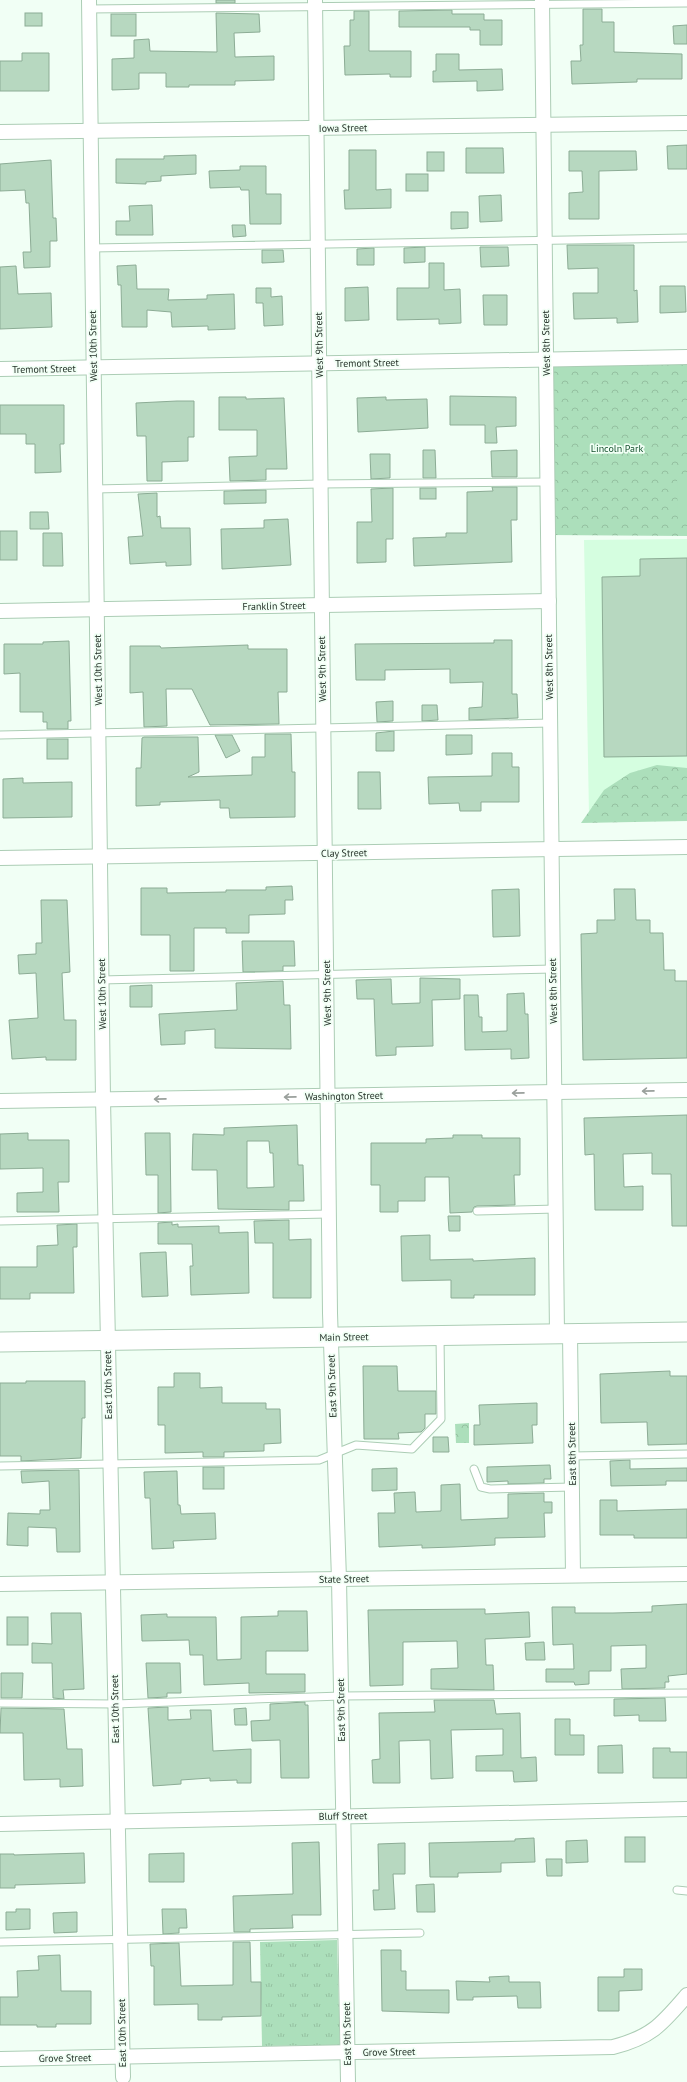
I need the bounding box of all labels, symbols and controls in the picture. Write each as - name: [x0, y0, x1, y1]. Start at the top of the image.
- street label: Iowa Street: [319, 121, 368, 135]
- street label: West 8th Street: [539, 309, 553, 376]
- street label: West 10th Street: [86, 310, 100, 382]
- street label: West 9th Street: [312, 311, 326, 378]
- street label: Tremont Street: [335, 356, 399, 370]
- street label: Tremont Street: [12, 362, 76, 376]
- park label: Lincoln Park: [591, 442, 643, 455]
- street label: Franklin Street: [242, 599, 306, 613]
- street label: West 8th Street: [542, 633, 556, 700]
- street label: West 10th Street: [91, 634, 105, 706]
- street label: West 9th Street: [315, 635, 329, 702]
- street label: Clay Street: [321, 846, 368, 860]
- street label: West 8th Street: [546, 957, 560, 1024]
- street label: West 10th Street: [95, 958, 109, 1030]
- street label: West 9th Street: [320, 959, 334, 1026]
- one-way arrow: [642, 1087, 655, 1095]
- street label: Washington Street: [305, 1089, 384, 1103]
- one-way arrow: [512, 1089, 525, 1097]
- one-way arrow: [284, 1093, 297, 1100]
- one-way arrow: [154, 1095, 167, 1102]
- street label: Main Street: [319, 1330, 369, 1344]
- street label: East 10th Street: [101, 1350, 115, 1419]
- street label: East 9th Street: [324, 1354, 340, 1418]
- street label: East 8th Street: [565, 1422, 579, 1486]
- street label: State Street: [319, 1572, 370, 1586]
- street label: East 10th Street: [108, 1674, 122, 1743]
- street label: East 9th Street: [334, 1678, 348, 1742]
- street label: Bluff Street: [319, 1809, 368, 1823]
- street label: East 10th Street: [115, 1998, 129, 2067]
- street label: East 9th Street: [340, 2002, 354, 2066]
- street label: Grove Street: [363, 2045, 416, 2059]
- street label: Grove Street: [39, 2051, 92, 2065]

